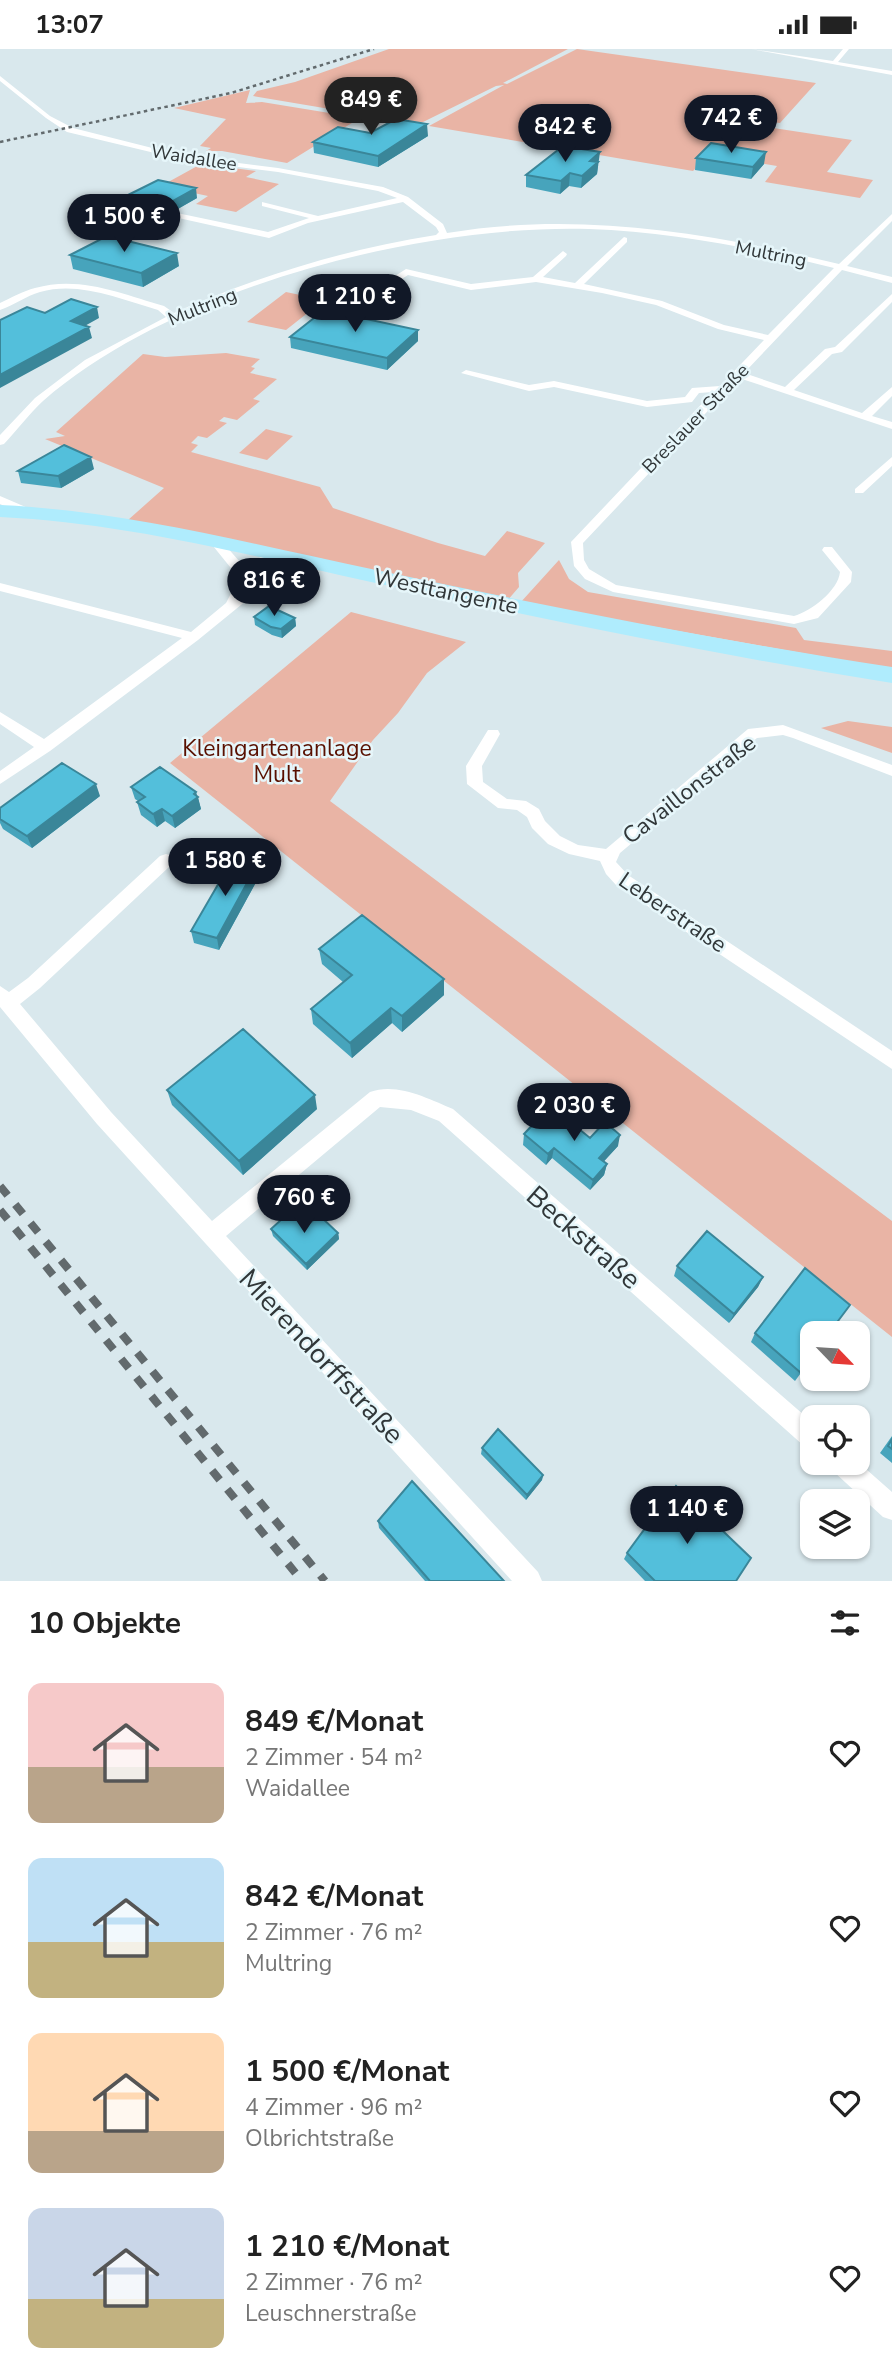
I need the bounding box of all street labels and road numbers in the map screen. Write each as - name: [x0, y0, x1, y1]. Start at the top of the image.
- street label: Waidallee: [149, 138, 239, 178]
- street label: Multring: [733, 234, 809, 274]
- street label: Multring: [164, 281, 241, 332]
- street label: Breslauer Straße: [636, 358, 755, 479]
- street label: Westtangente: [371, 561, 521, 622]
- street label: Cavaillonstraße: [616, 728, 762, 851]
- street label: Leberstraße: [613, 865, 733, 960]
- street label: Beckstraße: [518, 1177, 649, 1298]
- street label: Mierendorffstraße: [230, 1261, 412, 1453]

